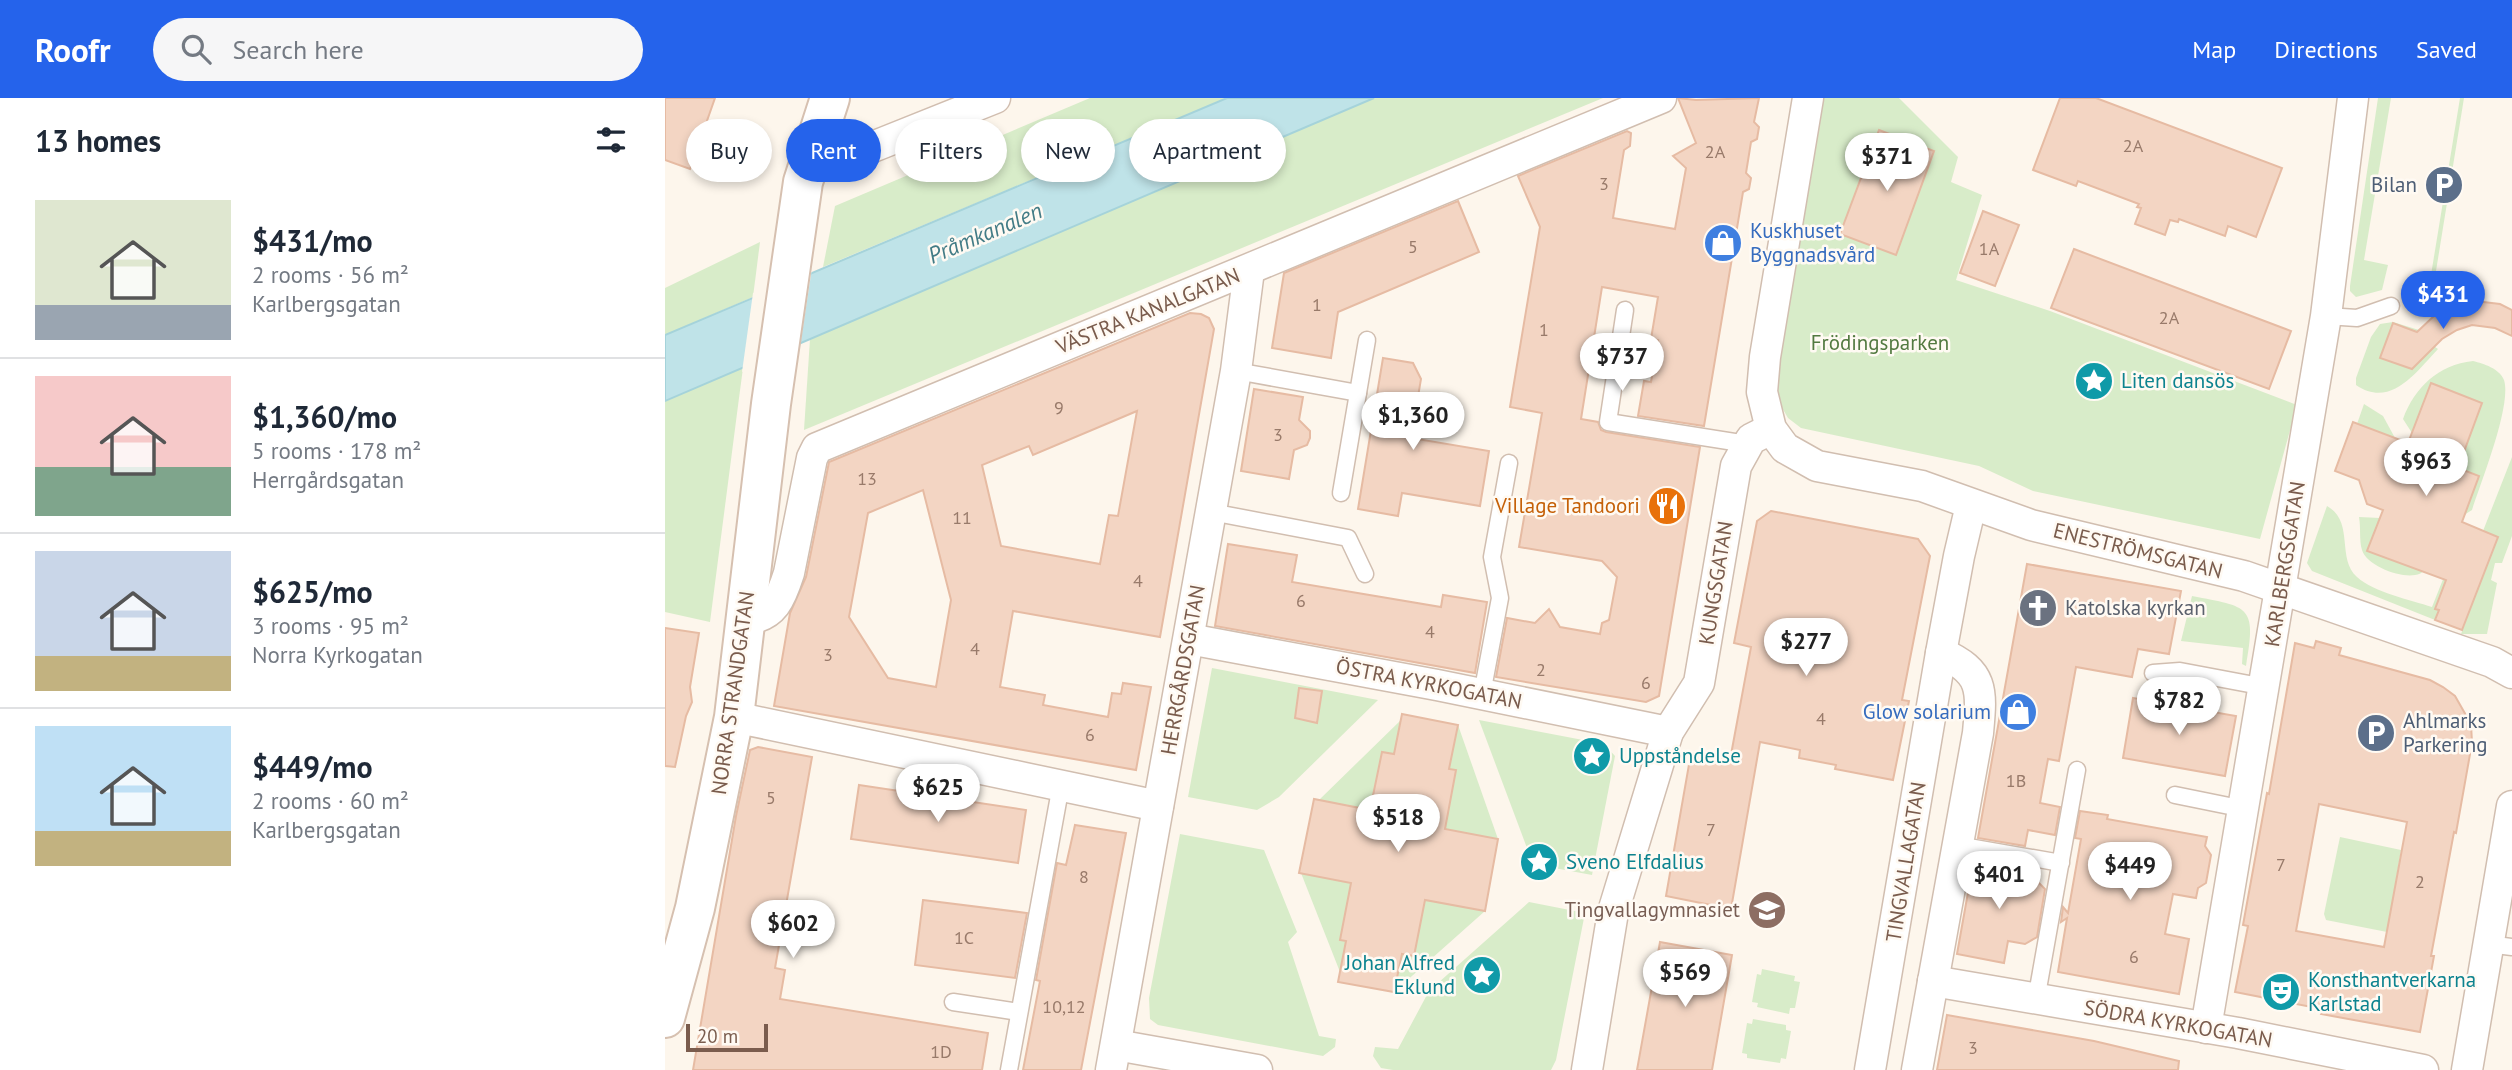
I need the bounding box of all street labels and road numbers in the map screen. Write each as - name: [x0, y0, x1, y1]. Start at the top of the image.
- street label: VÄSTRA KANALGATAN: [1051, 261, 1244, 360]
- street label: KARLBERGSGATAN: [2258, 479, 2311, 649]
- street label: ENESTRÖMSGATAN: [2051, 516, 2226, 585]
- street label: KUNGSGATAN: [1692, 519, 1739, 647]
- street label: HERRGÅRDSGATAN: [1154, 583, 1211, 757]
- street label: NORRA STRANDGATAN: [705, 589, 760, 796]
- street label: ÖSTRA KYRKOGATAN: [1334, 652, 1525, 715]
- street label: TINGVALLAGATAN: [1879, 780, 1932, 944]
- street label: SÖDRA KYRKOGATAN: [2082, 994, 2275, 1053]

